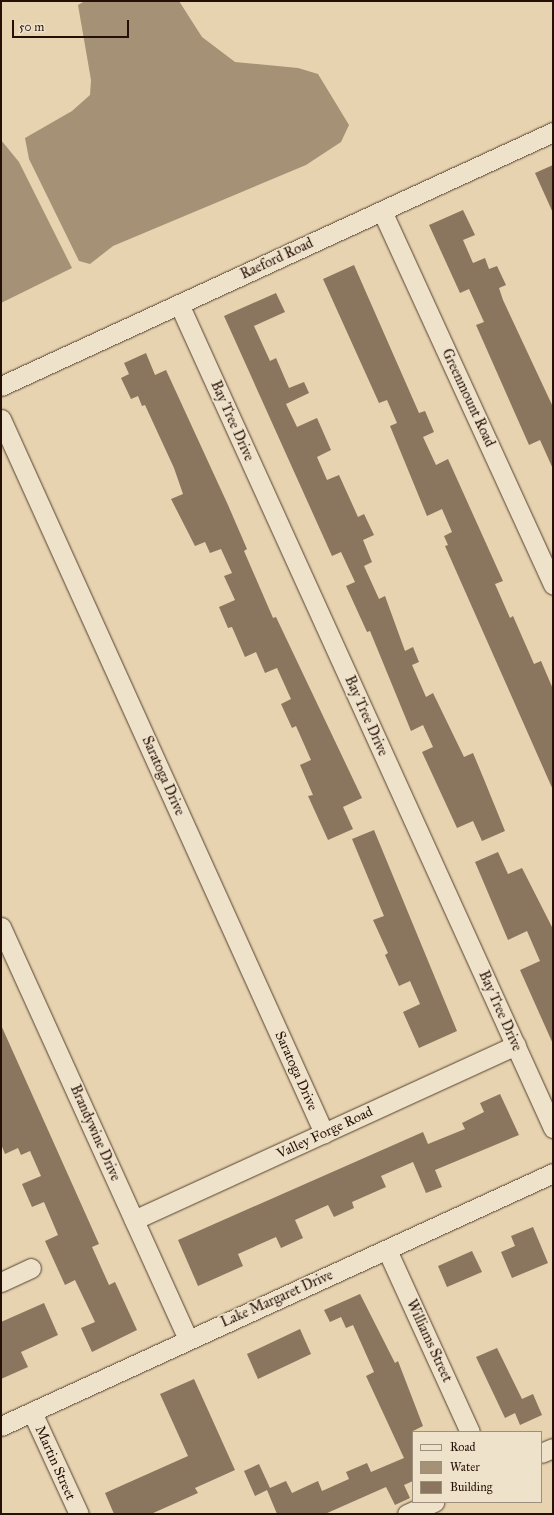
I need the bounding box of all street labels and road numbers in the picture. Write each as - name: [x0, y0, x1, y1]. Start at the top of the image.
- street label: Raeford Road: [238, 235, 316, 283]
- street label: Greenmount Road: [438, 346, 498, 450]
- street label: Bay Tree Drive: [207, 378, 257, 464]
- street label: Bay Tree Drive: [341, 673, 391, 759]
- street label: Saratoga Drive: [138, 734, 188, 818]
- street label: Bay Tree Drive: [475, 968, 525, 1054]
- street label: Saratoga Drive: [271, 1029, 321, 1113]
- street label: Brandywine Drive: [66, 1082, 124, 1184]
- street label: Valley Forge Road: [274, 1103, 376, 1163]
- street label: Lake Margaret Drive: [218, 1267, 336, 1331]
- street label: Williams Street: [403, 1297, 455, 1385]
- street label: Martin Street: [31, 1423, 79, 1503]

